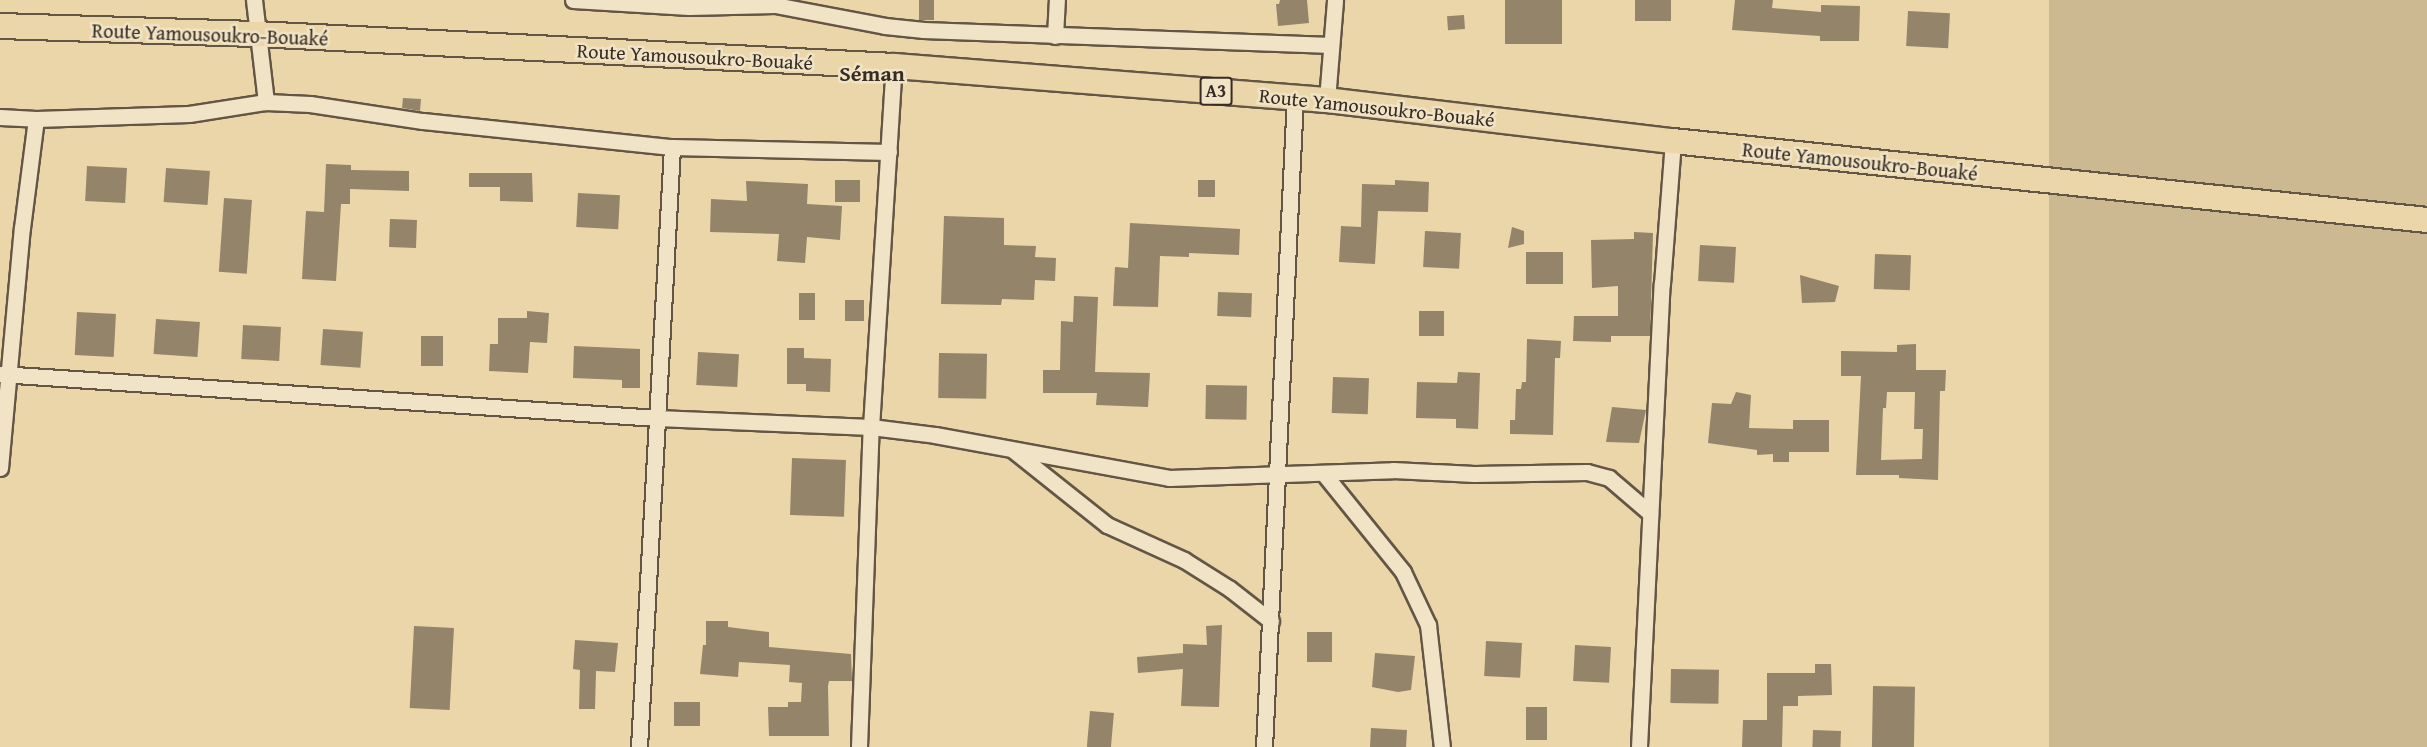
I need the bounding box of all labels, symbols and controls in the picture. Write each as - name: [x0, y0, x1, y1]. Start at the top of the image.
- street label: Route Yamousoukro-Bouaké: [91, 18, 329, 50]
- street label: Route Yamousoukro-Bouaké: [576, 38, 814, 74]
- district label: Séman: [839, 61, 905, 87]
- road number: A3: [1200, 76, 1232, 106]
- street label: Route Yamousoukro-Bouaké: [1258, 83, 1496, 131]
- street label: Route Yamousoukro-Bouaké: [1741, 137, 1979, 185]

